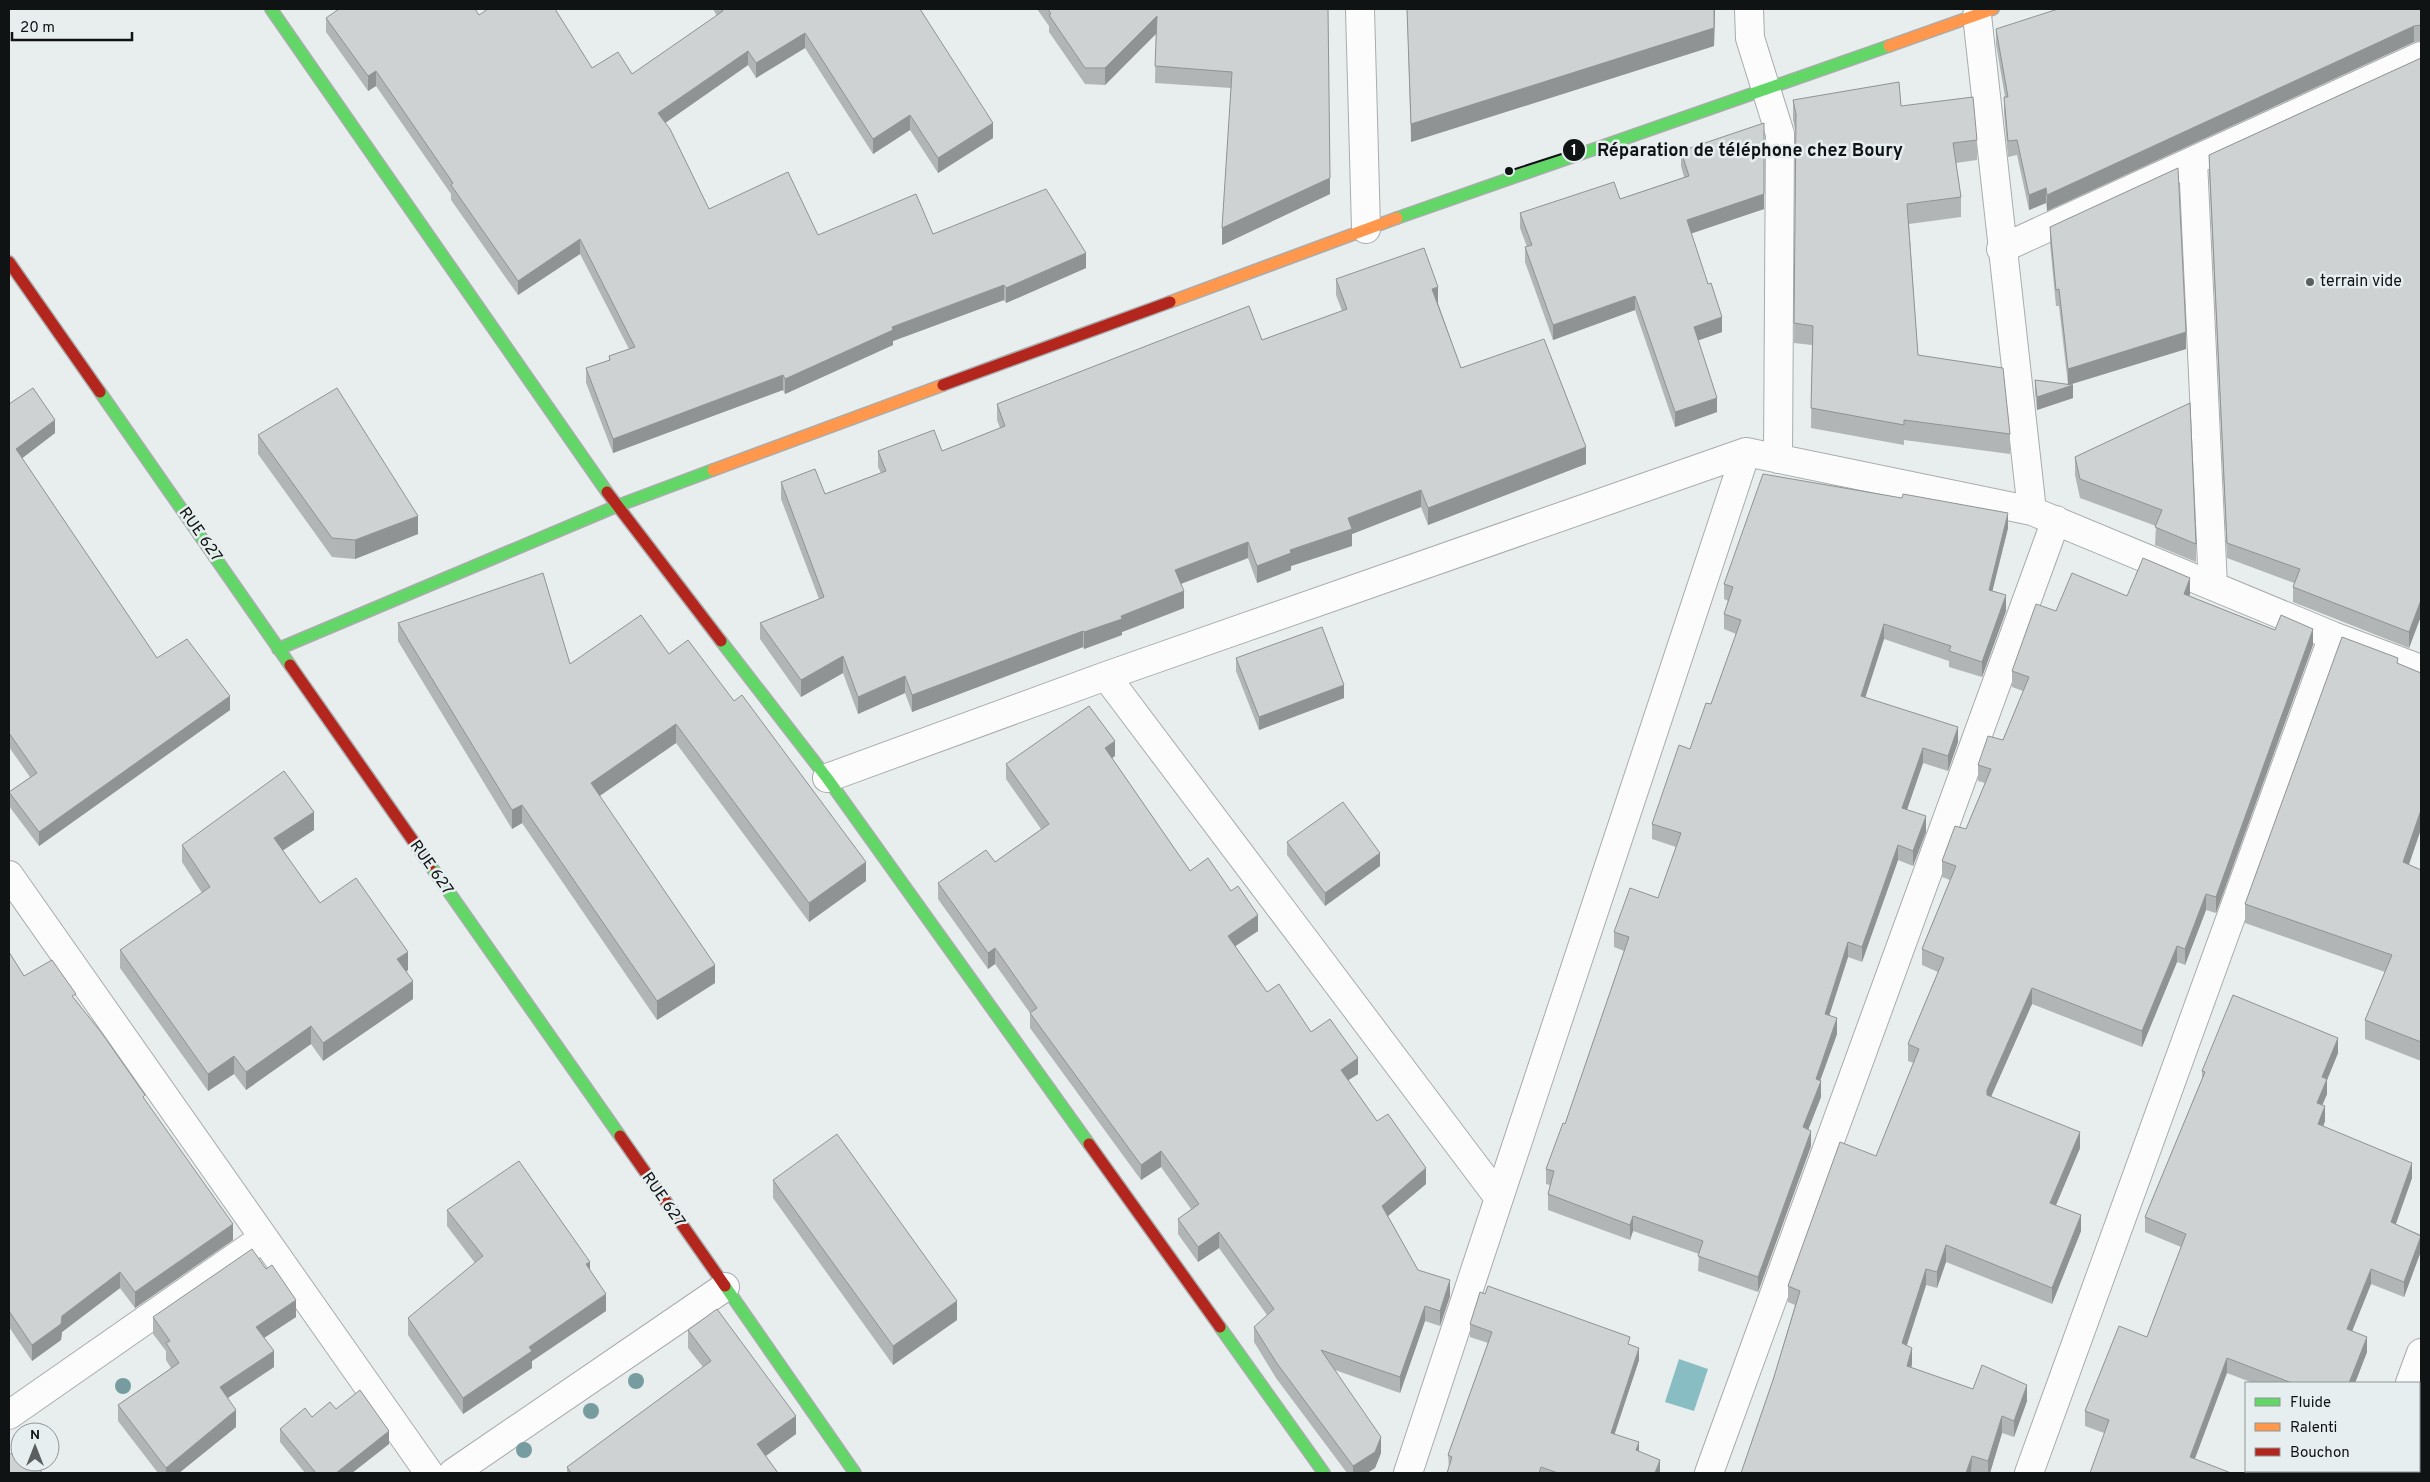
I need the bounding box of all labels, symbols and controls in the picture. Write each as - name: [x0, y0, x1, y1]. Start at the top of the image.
- scale bar: [12, 10, 132, 42]
- text: 20 m: [20, 19, 55, 38]
- callout: Réparation de téléphone chez Boury: [1562, 133, 1913, 166]
- text: Réparation de téléphone chez Boury: [1597, 140, 1903, 163]
- text: 1: [1571, 142, 1577, 161]
- place label: terrain vide: [2320, 272, 2402, 292]
- marker: terrain vide: [2304, 276, 2316, 288]
- street label: RUE 627: [174, 504, 226, 566]
- street label: RUE 627: [405, 837, 457, 899]
- street label: RUE 627: [637, 1169, 689, 1231]
- legend: [2245, 1382, 2420, 1472]
- text: Fluide: [2290, 1394, 2331, 1413]
- text: Ralenti: [2290, 1419, 2337, 1438]
- north arrow: [10, 1422, 60, 1472]
- text: N: [30, 1427, 40, 1444]
- text: Bouchon: [2290, 1444, 2350, 1463]

